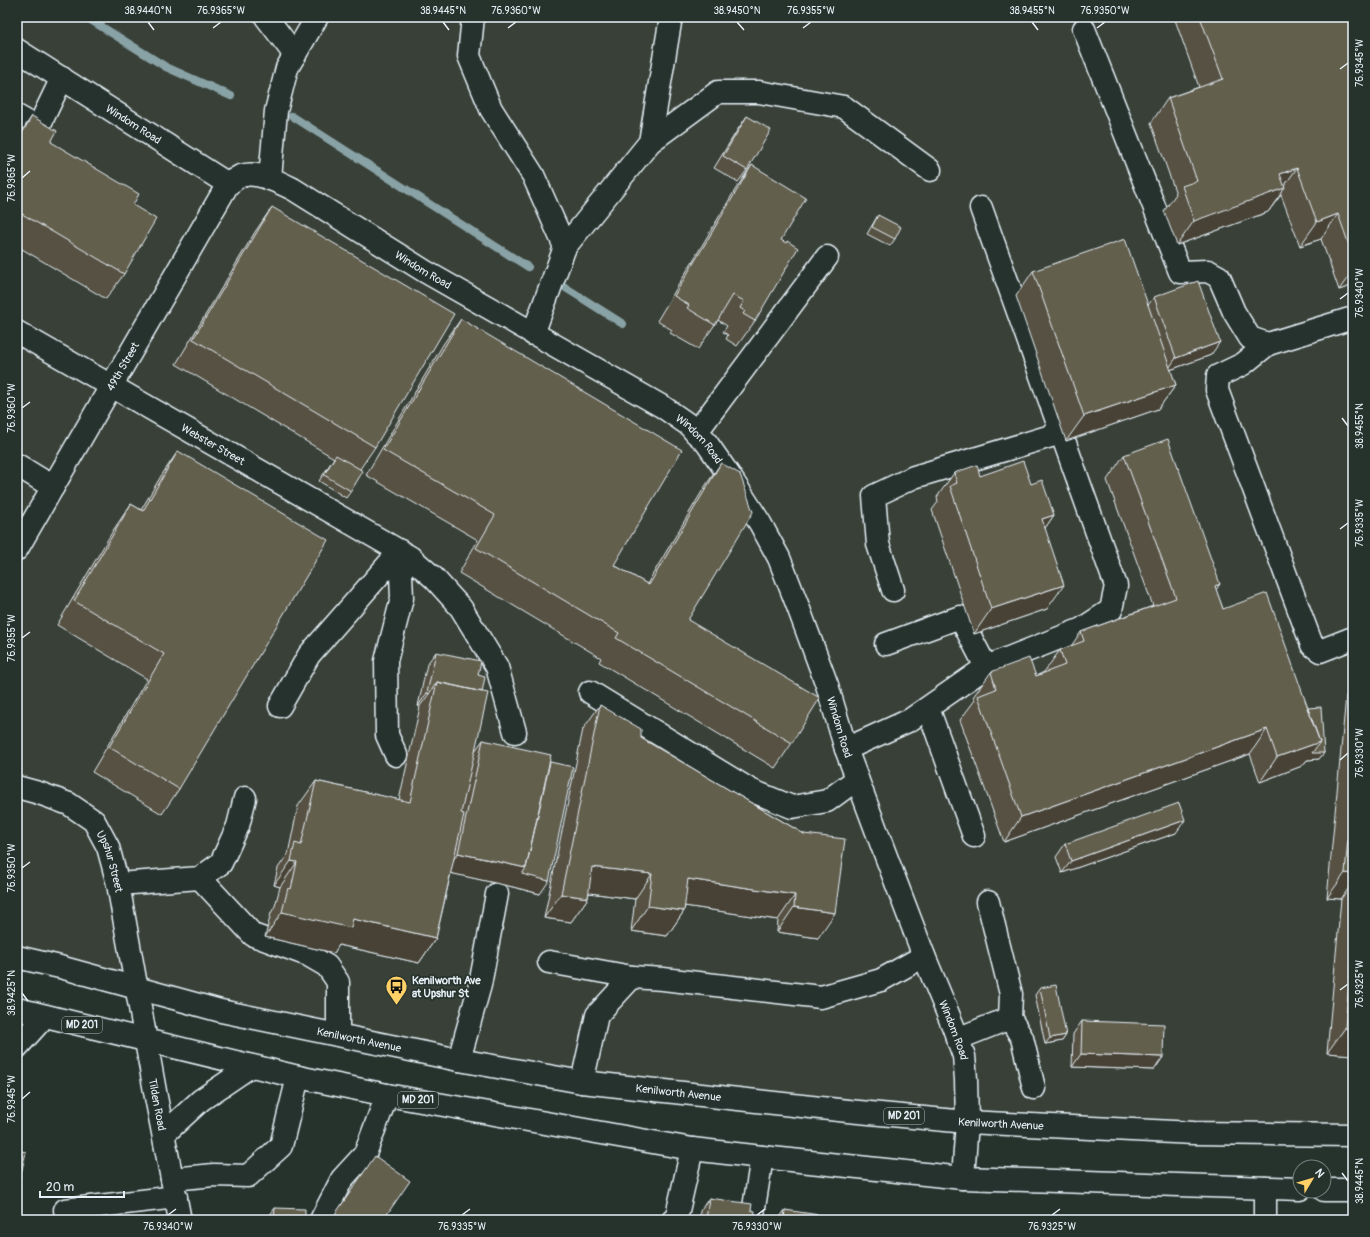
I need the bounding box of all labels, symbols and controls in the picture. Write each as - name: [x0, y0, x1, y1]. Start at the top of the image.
- text: 38.9440°N: [124, 5, 172, 17]
- text: 76.9365°W: [197, 5, 246, 17]
- text: 38.9445°N: [420, 5, 466, 17]
- text: 76.9360°W: [491, 5, 541, 17]
- text: 38.9450°N: [713, 5, 761, 17]
- text: 76.9355°W: [787, 5, 835, 17]
- text: 38.9455°N: [1009, 5, 1055, 17]
- text: 76.9350°W: [1080, 5, 1130, 17]
- text: 76.9345°W: [1354, 38, 1366, 87]
- street label: Windom Road: [103, 102, 164, 146]
- text: 76.9365°W: [6, 153, 18, 202]
- street label: Windom Road: [393, 248, 454, 291]
- text: 76.9340°W: [1354, 268, 1366, 318]
- street label: 49th Street: [103, 339, 142, 393]
- text: 76.9360°W: [6, 383, 18, 433]
- text: 38.9455°N: [1354, 403, 1366, 449]
- street label: Windom Road: [673, 411, 725, 466]
- street label: Webster Street: [179, 421, 248, 468]
- text: 76.9335°W: [1354, 499, 1366, 547]
- text: 76.9355°W: [6, 614, 18, 662]
- street label: Windom Road: [824, 695, 855, 760]
- text: 76.9330°W: [1354, 728, 1366, 778]
- street label: Upshur Street: [94, 828, 126, 894]
- text: 76.9350°W: [6, 843, 18, 893]
- text: 76.9325°W: [1354, 960, 1366, 1008]
- text: 38.9425°N: [6, 970, 18, 1016]
- bus stop icon: Kenilworth Ave at Upshur St: [384, 973, 410, 1006]
- place label: Kenilworth Ave at Upshur St: [412, 974, 481, 1000]
- street label: Windom Road: [936, 998, 971, 1060]
- road number: MD 201: [62, 1017, 102, 1033]
- street label: Kenilworth Avenue: [316, 1024, 403, 1055]
- text: 76.9345°W: [6, 1074, 18, 1123]
- street label: Tilden Road: [146, 1078, 169, 1132]
- street label: Kenilworth Avenue: [635, 1081, 722, 1104]
- road number: MD 201: [398, 1092, 438, 1108]
- road number: MD 201: [884, 1108, 924, 1124]
- street label: Kenilworth Avenue: [957, 1115, 1045, 1132]
- text: 38.9445°N: [1354, 1158, 1366, 1204]
- north arrow: [1292, 1159, 1332, 1199]
- text: N: [1312, 1166, 1327, 1181]
- scale bar: [40, 1173, 124, 1199]
- text: 20 m: [46, 1180, 75, 1195]
- text: 76.9340°W: [143, 1221, 193, 1233]
- text: 76.9335°W: [438, 1221, 486, 1233]
- text: 76.9330°W: [732, 1221, 782, 1233]
- text: 76.9325°W: [1028, 1221, 1076, 1233]

